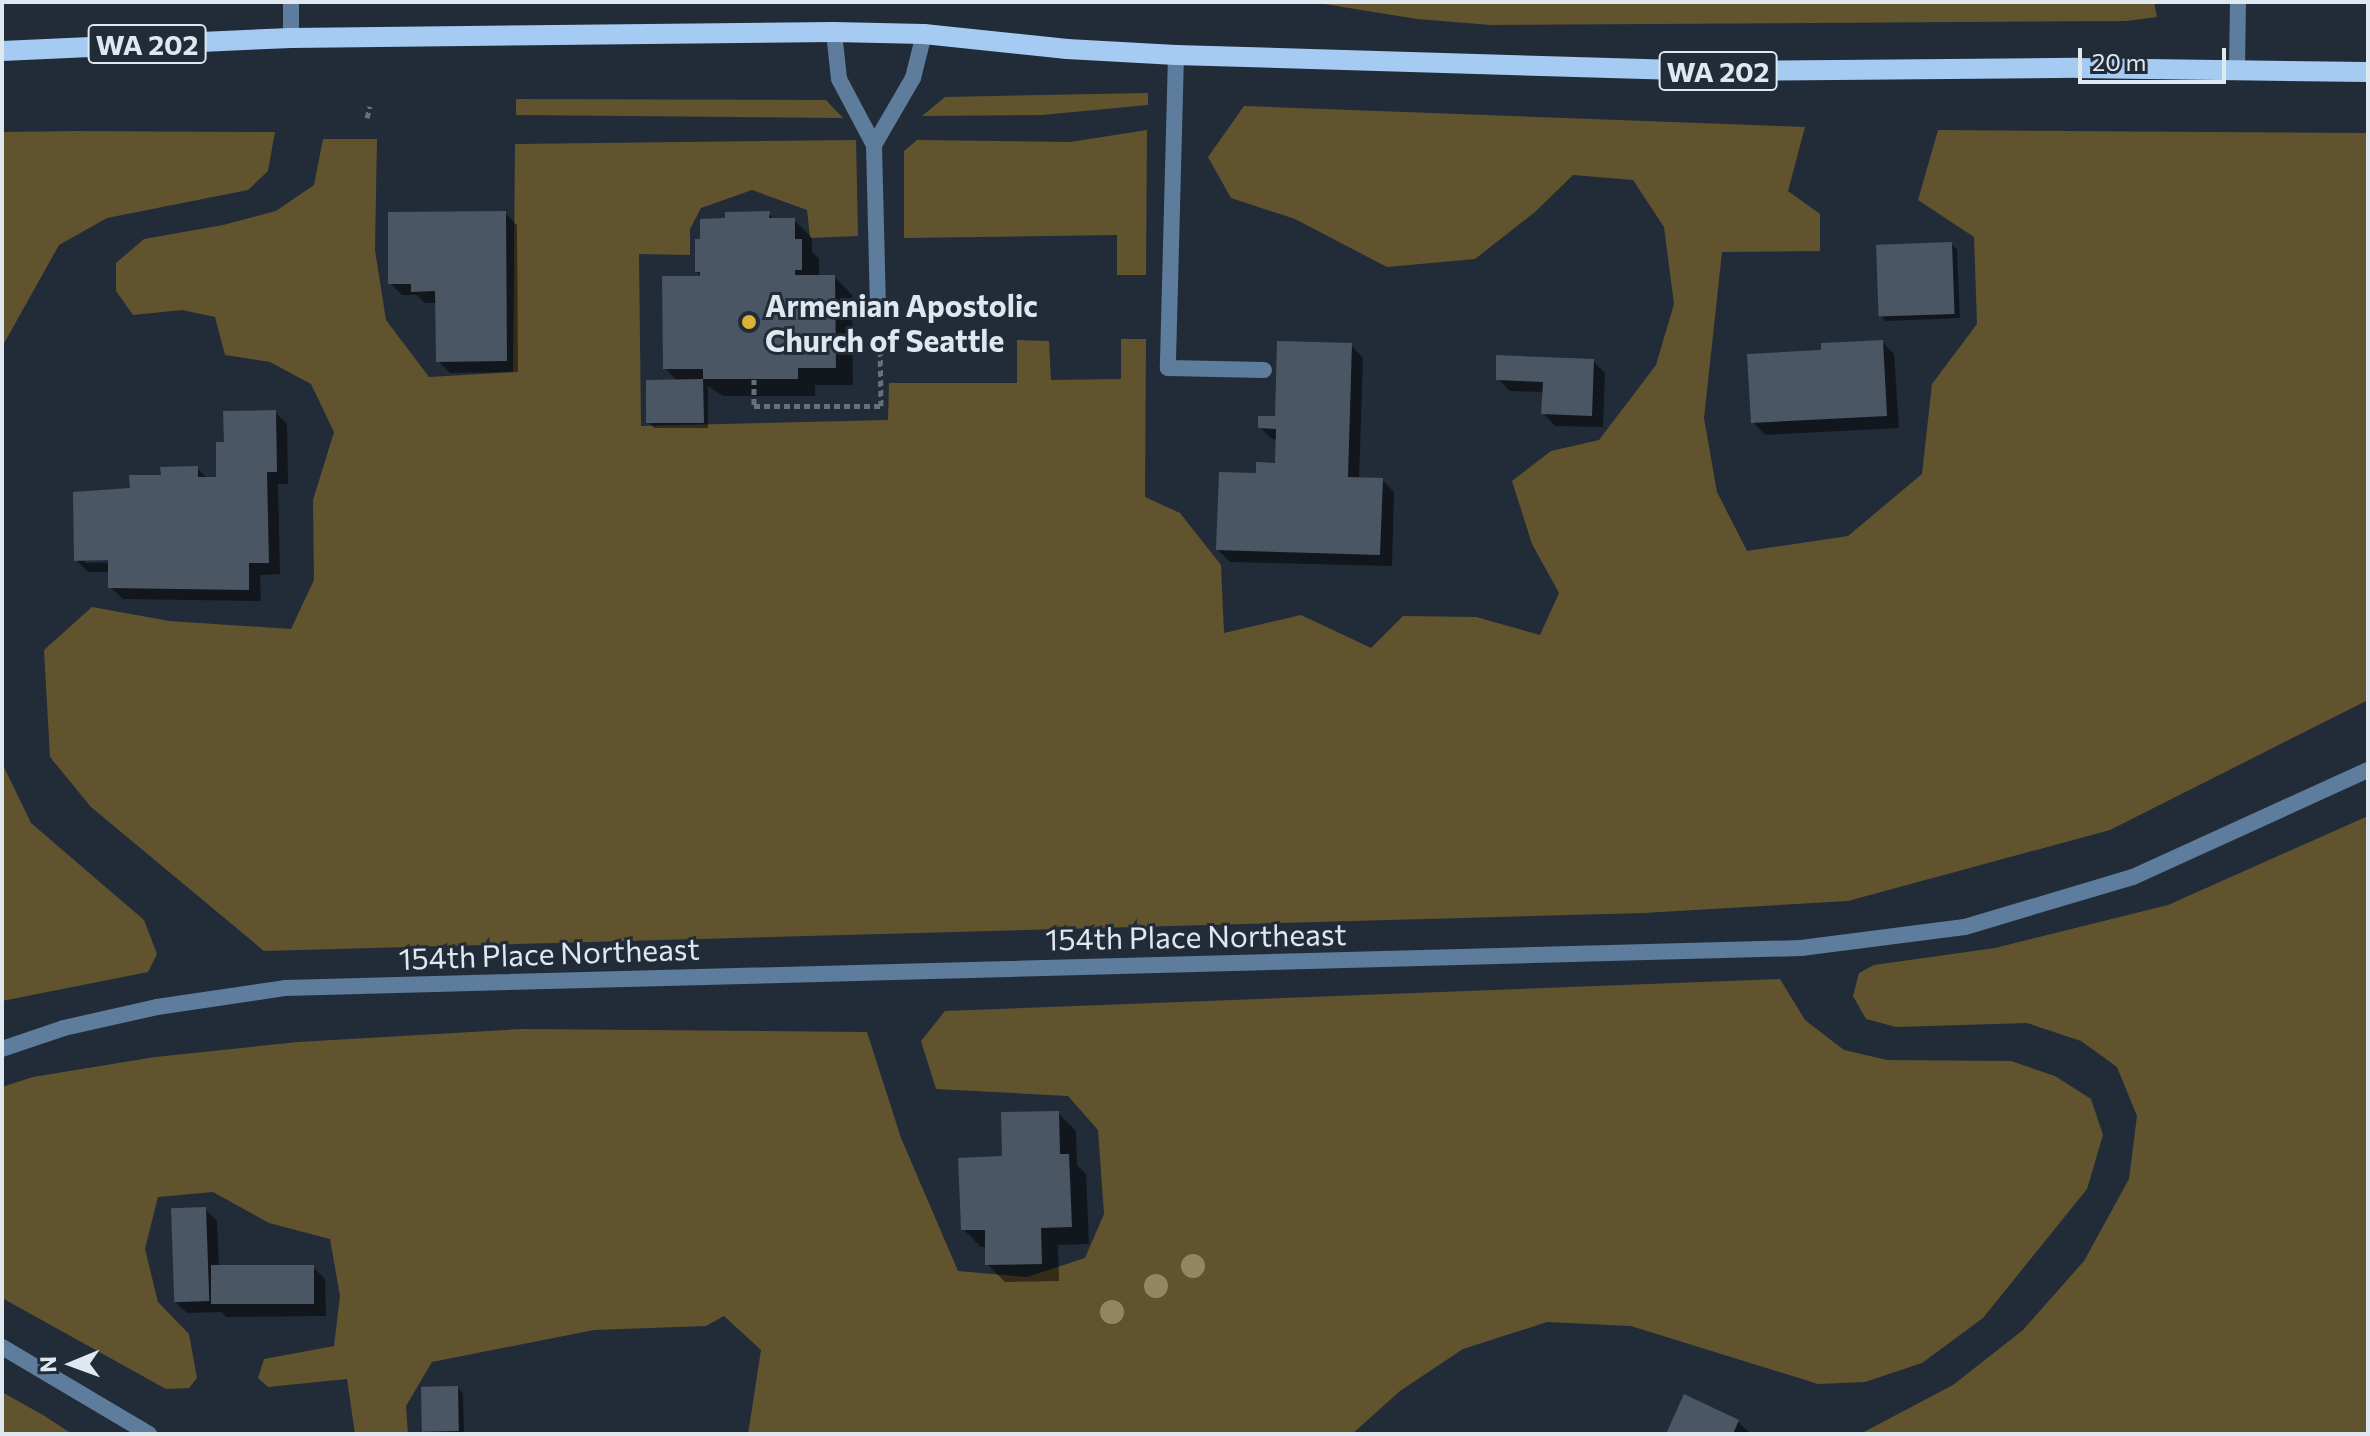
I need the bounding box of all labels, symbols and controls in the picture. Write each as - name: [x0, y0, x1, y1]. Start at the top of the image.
- road number: WA 202: [87, 20, 207, 68]
- scale bar: [2082, 32, 2230, 82]
- road number: WA 202: [1658, 47, 1778, 95]
- text: 20 m: [2092, 47, 2146, 76]
- place label: Armenian Apostolic Church of Seattle: [765, 287, 1038, 358]
- marker: Armenian Apostolic Church of Seattle: [740, 313, 758, 331]
- street label: 154th Place Northeast: [1045, 915, 1347, 957]
- street label: 154th Place Northeast: [398, 930, 700, 976]
- north arrow: [32, 1324, 112, 1404]
- text: N: [34, 1356, 61, 1373]

